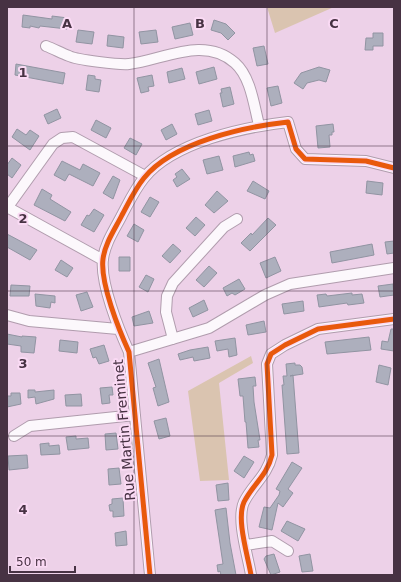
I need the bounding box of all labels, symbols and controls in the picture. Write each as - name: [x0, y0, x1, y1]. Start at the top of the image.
- text: A: [62, 16, 72, 31]
- text: B: [195, 16, 205, 31]
- text: C: [329, 16, 339, 31]
- text: 1: [18, 65, 28, 80]
- text: 2: [18, 211, 28, 226]
- text: 3: [18, 356, 28, 371]
- street label: Rue Martin Freminet: [110, 358, 138, 501]
- text: 4: [18, 502, 28, 517]
- scale bar: [10, 548, 75, 574]
- text: 50 m: [16, 555, 47, 569]

